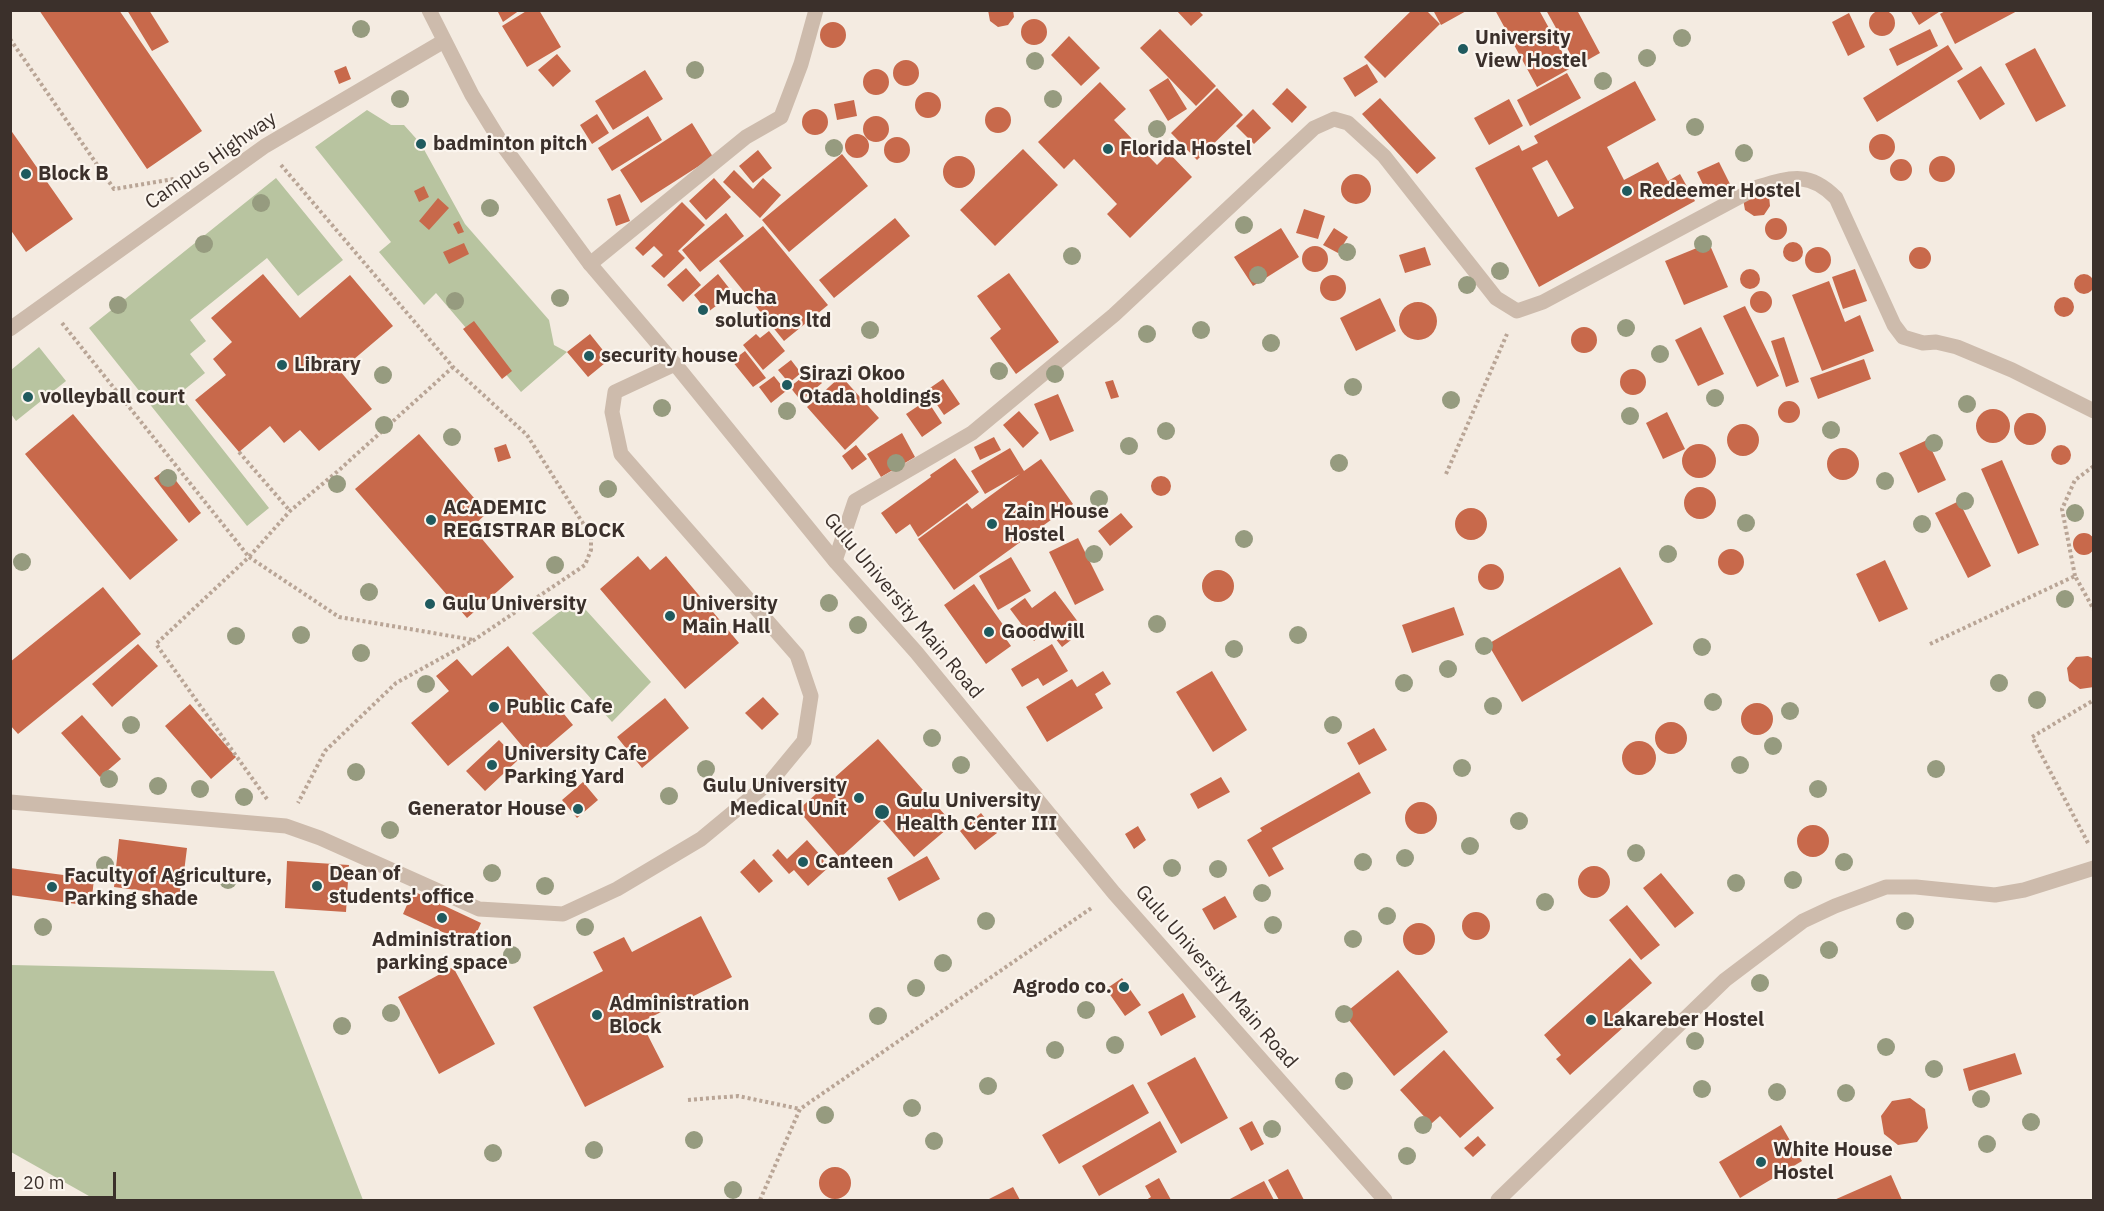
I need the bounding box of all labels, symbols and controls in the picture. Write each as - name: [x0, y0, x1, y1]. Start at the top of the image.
- place label: University View Hostel: [1475, 26, 1587, 73]
- marker: University View Hostel: [1456, 42, 1470, 56]
- street label: Campus Highway: [141, 107, 281, 215]
- place label: badminton pitch: [433, 132, 587, 156]
- marker: badminton pitch: [414, 137, 428, 151]
- place label: Florida Hostel: [1120, 137, 1252, 161]
- marker: Florida Hostel: [1101, 142, 1115, 156]
- place label: Block B: [38, 162, 109, 186]
- marker: Block B: [19, 167, 33, 181]
- place label: Redeemer Hostel: [1639, 179, 1801, 203]
- marker: Redeemer Hostel: [1620, 184, 1634, 198]
- place label: Mucha solutions ltd: [715, 286, 831, 333]
- marker: Mucha solutions ltd: [696, 303, 710, 317]
- place label: security house: [601, 344, 738, 368]
- marker: security house: [582, 349, 596, 363]
- place label: Library: [294, 353, 361, 377]
- marker: Library: [275, 358, 289, 372]
- place label: Sirazi Okoo Otada holdings: [799, 362, 941, 409]
- marker: Sirazi Okoo Otada holdings: [780, 378, 794, 392]
- place label: volleyball court: [40, 385, 185, 409]
- marker: volleyball court: [21, 390, 35, 404]
- place label: ACADEMIC REGISTRAR BLOCK: [443, 496, 625, 543]
- place label: Zain House Hostel: [1004, 500, 1109, 547]
- street label: Gulu University Main Road: [818, 508, 988, 704]
- marker: ACADEMIC REGISTRAR BLOCK: [424, 513, 438, 527]
- marker: Zain House Hostel: [985, 517, 999, 531]
- place label: Gulu University: [442, 592, 587, 616]
- place label: University Main Hall: [682, 592, 778, 639]
- marker: Gulu University: [423, 597, 437, 611]
- marker: University Main Hall: [663, 609, 677, 623]
- place label: Goodwill: [1001, 620, 1085, 644]
- marker: Goodwill: [982, 625, 996, 639]
- place label: Public Cafe: [506, 695, 613, 719]
- marker: Public Cafe: [487, 700, 501, 714]
- place label: University Cafe Parking Yard: [504, 742, 647, 789]
- marker: University Cafe Parking Yard: [485, 758, 499, 772]
- place label: Gulu University Medical Unit: [702, 774, 847, 821]
- place label: Gulu University Health Center III: [896, 789, 1057, 836]
- marker: Gulu University Medical Unit: [852, 791, 866, 805]
- place label: Generator House: [408, 797, 566, 821]
- marker: Generator House: [571, 802, 585, 816]
- marker: Gulu University Health Center III: [873, 803, 891, 821]
- place label: Canteen: [815, 850, 893, 874]
- marker: Canteen: [796, 855, 810, 869]
- place label: Dean of students' office: [329, 862, 474, 909]
- place label: Faculty of Agriculture, Parking shade: [64, 864, 272, 911]
- marker: Dean of students' office: [310, 879, 324, 893]
- marker: Faculty of Agriculture, Parking shade: [45, 880, 59, 894]
- street label: Gulu University Main Road: [1130, 880, 1302, 1074]
- marker: Administration parking space: [435, 911, 449, 925]
- place label: Administration parking space: [372, 928, 512, 975]
- place label: Agrodo co.: [1012, 975, 1112, 999]
- marker: Agrodo co.: [1117, 980, 1131, 994]
- place label: Administration Block: [609, 992, 749, 1039]
- marker: Administration Block: [590, 1008, 604, 1022]
- place label: Lakareber Hostel: [1603, 1008, 1764, 1032]
- marker: Lakareber Hostel: [1584, 1013, 1598, 1027]
- place label: White House Hostel: [1773, 1138, 1893, 1185]
- marker: White House Hostel: [1754, 1155, 1768, 1169]
- scale bar: [15, 1160, 118, 1198]
- text: 20 m: [23, 1171, 65, 1194]

